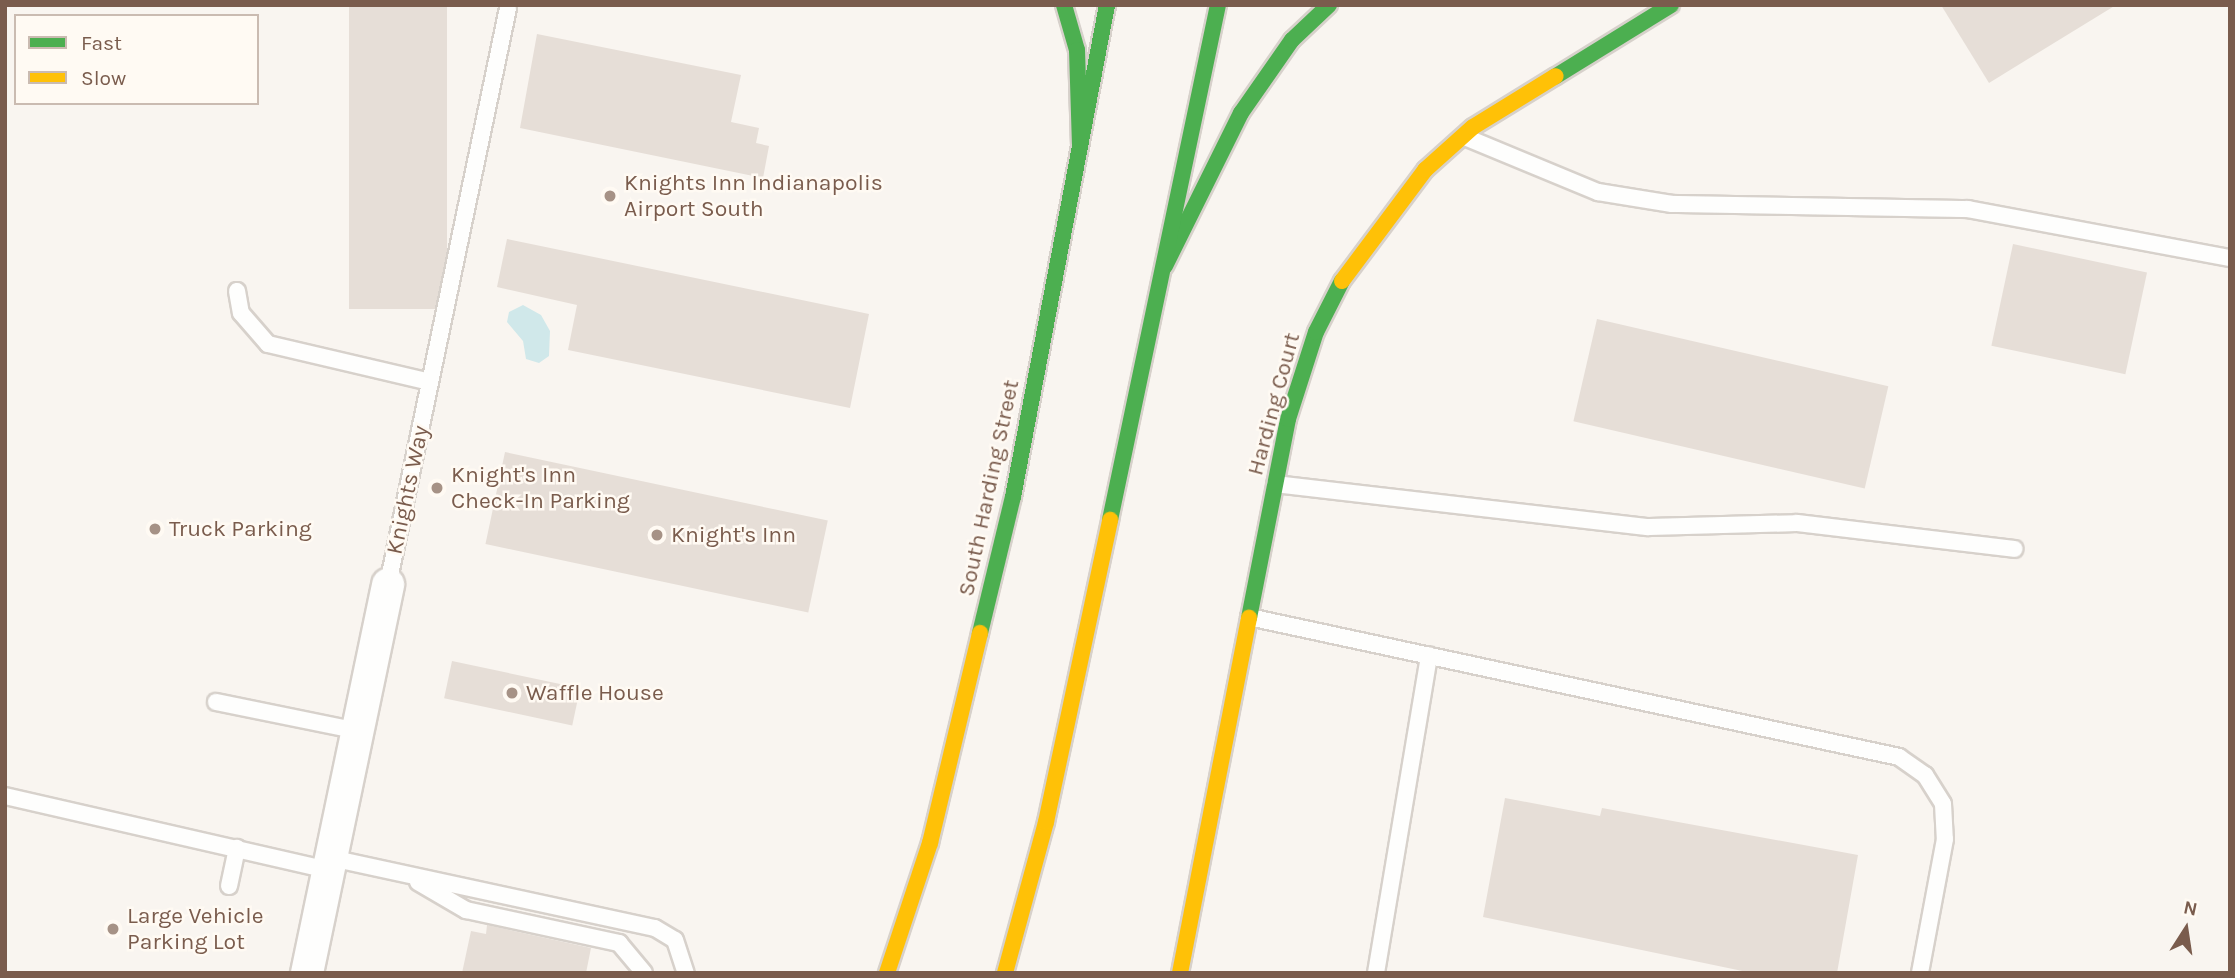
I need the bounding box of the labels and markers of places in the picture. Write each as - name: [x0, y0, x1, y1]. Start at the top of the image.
- place label: Knights Inn Indianapolis Airport South: [624, 169, 883, 223]
- marker: Knights Inn Indianapolis Airport South: [602, 188, 618, 204]
- place label: Knight's Inn Check-In Parking: [451, 461, 630, 515]
- marker: Knight's Inn Check-In Parking: [429, 480, 445, 496]
- place label: Truck Parking: [169, 515, 312, 543]
- marker: Truck Parking: [147, 521, 163, 537]
- place label: Knight's Inn: [671, 521, 796, 549]
- marker: Knight's Inn: [649, 527, 665, 543]
- place label: Waffle House: [526, 679, 664, 707]
- marker: Waffle House: [504, 685, 520, 701]
- place label: Large Vehicle Parking Lot: [127, 902, 263, 956]
- marker: Large Vehicle Parking Lot: [105, 921, 121, 937]

